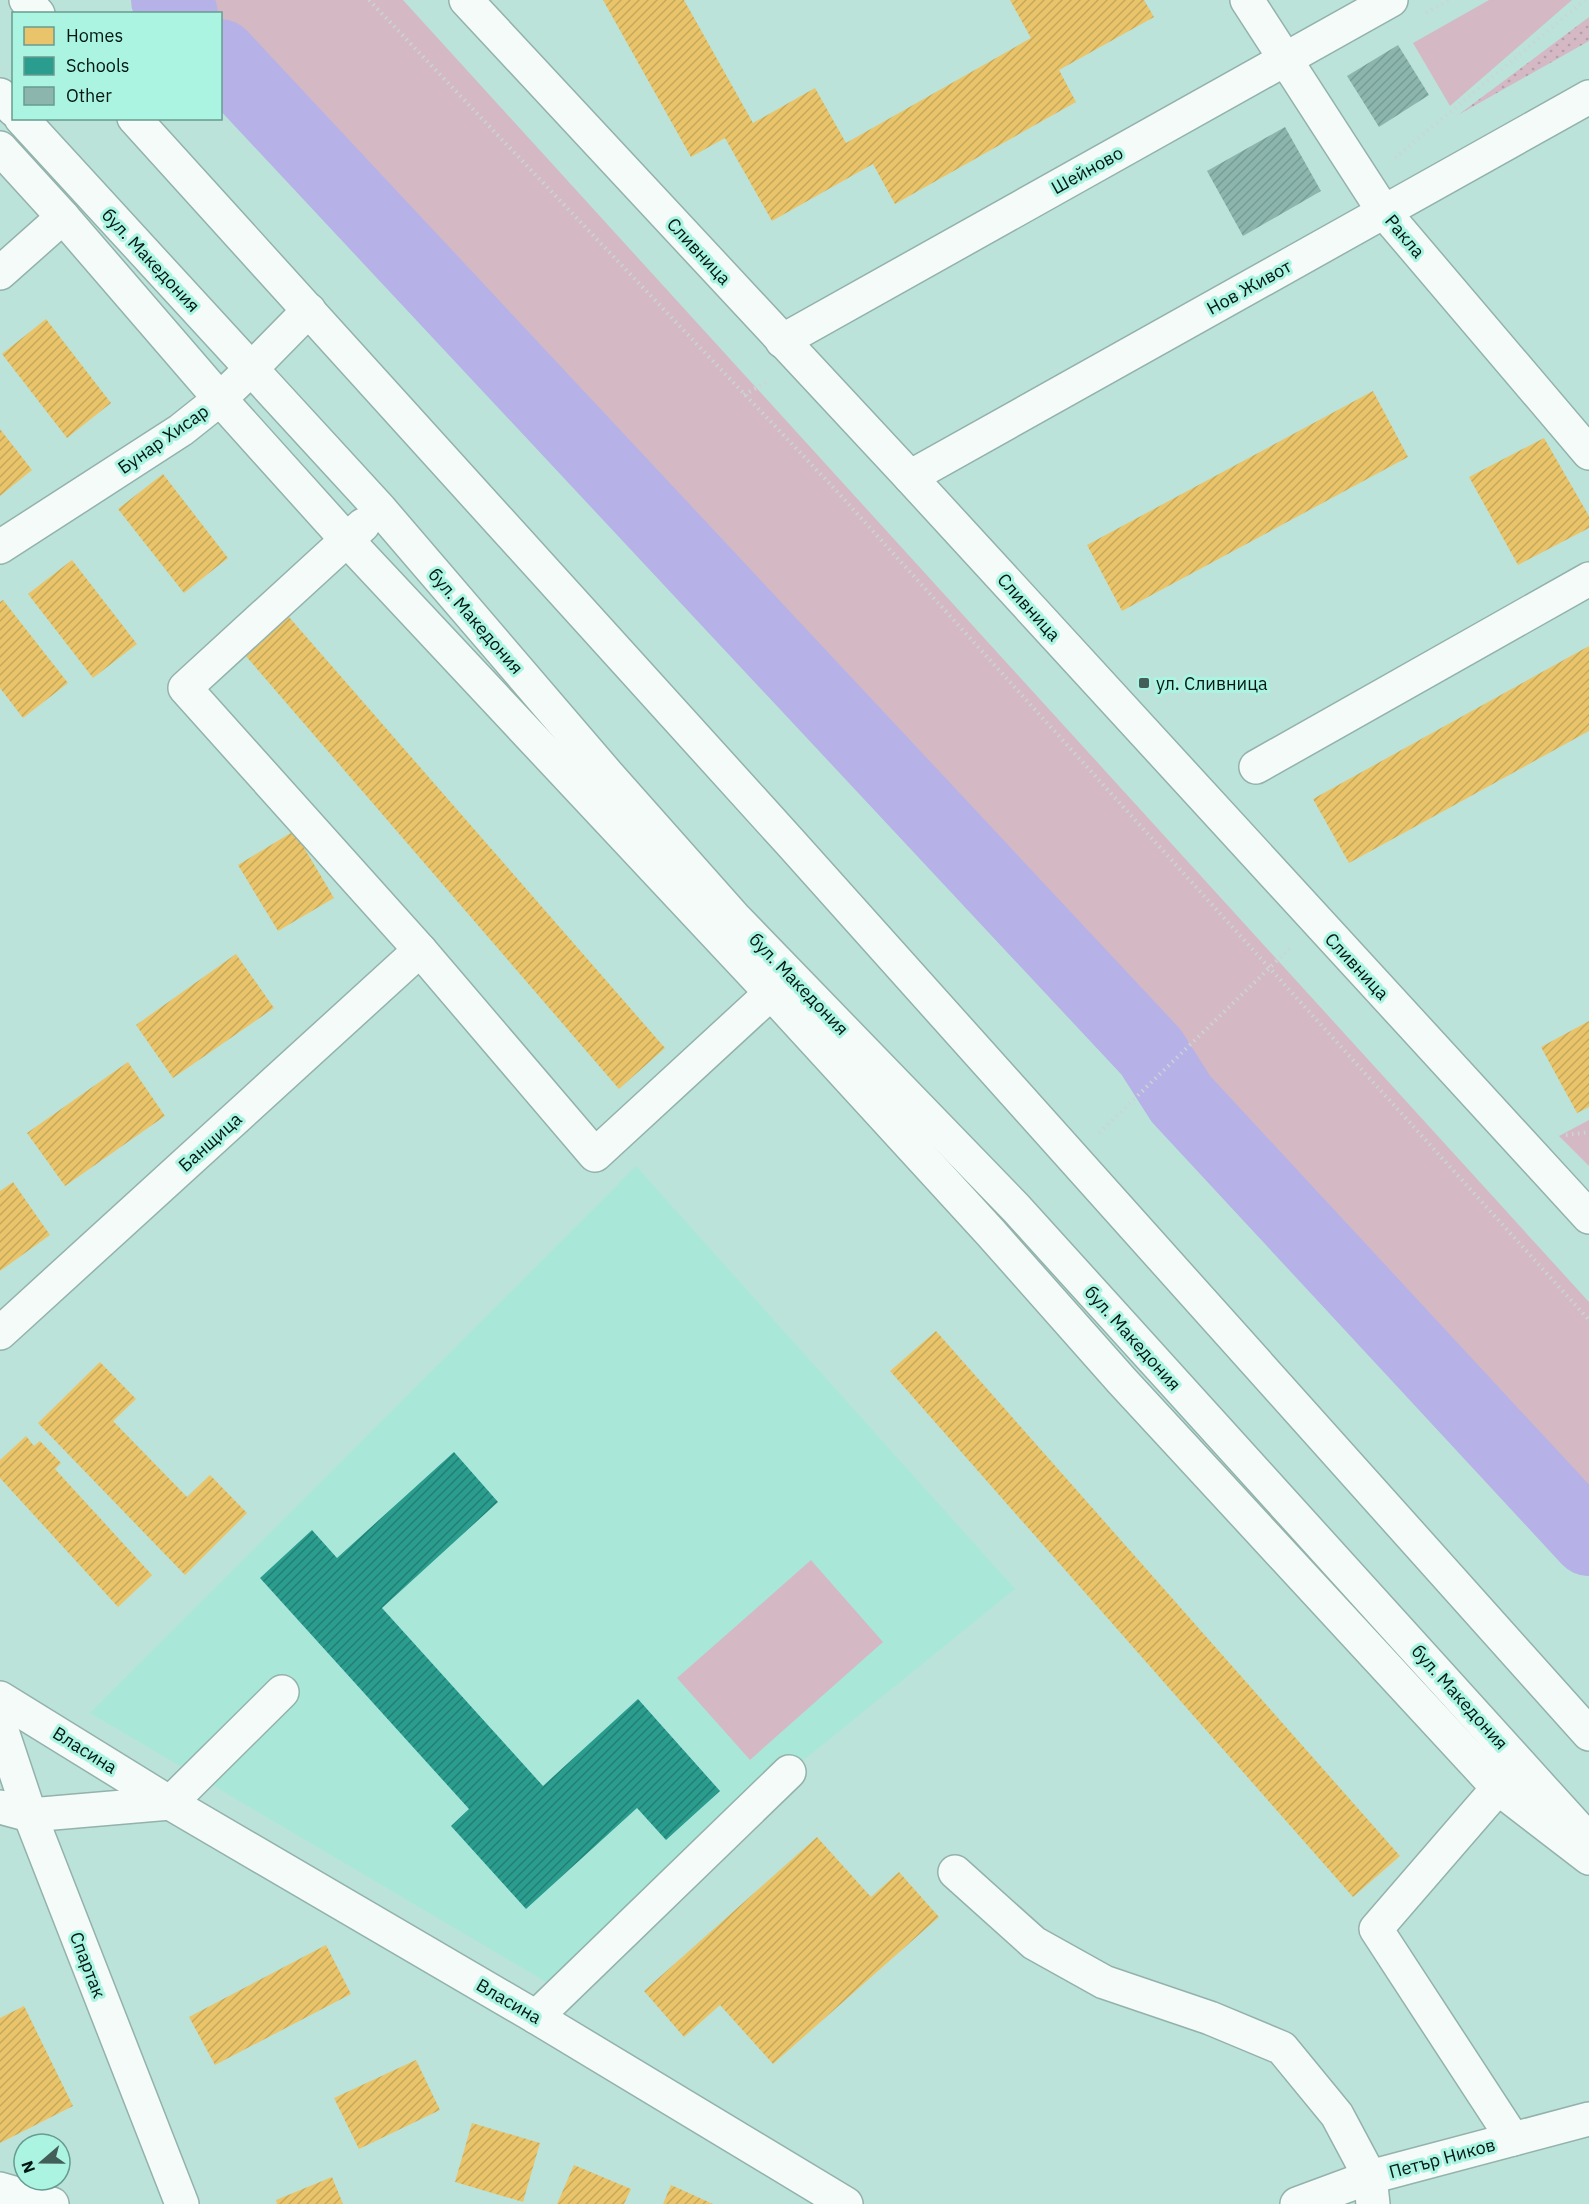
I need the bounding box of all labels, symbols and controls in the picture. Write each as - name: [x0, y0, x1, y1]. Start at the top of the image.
- legend: [12, 12, 222, 120]
- text: Homes: [66, 24, 123, 47]
- text: Schools: [66, 54, 130, 77]
- text: Other: [66, 84, 112, 107]
- street label: Шейново: [1047, 141, 1127, 199]
- street label: бул. Македония: [97, 203, 205, 317]
- street label: Ракла: [1380, 209, 1430, 263]
- street label: Сливница: [662, 213, 736, 290]
- street label: Нов Живот: [1203, 254, 1296, 320]
- street label: Бунар Хисар: [113, 399, 213, 479]
- street label: бул. Македония: [424, 563, 528, 679]
- street label: Сливница: [992, 568, 1066, 646]
- place label: ул. Сливница: [1156, 672, 1268, 695]
- marker: ул. Сливница: [1137, 676, 1151, 690]
- street label: бул. Македония: [744, 928, 854, 1040]
- street label: Сливница: [1320, 928, 1394, 1005]
- street label: Банщица: [174, 1107, 247, 1176]
- street label: бул. Македония: [1080, 1281, 1186, 1395]
- street label: бул. Македония: [1407, 1640, 1513, 1754]
- street label: Власина: [49, 1721, 122, 1779]
- street label: Спартак: [65, 1929, 111, 2001]
- street label: Власина: [472, 1973, 546, 2029]
- north arrow: [12, 2132, 72, 2192]
- street label: Петър Ников: [1386, 2133, 1498, 2183]
- text: N: [17, 2158, 39, 2176]

